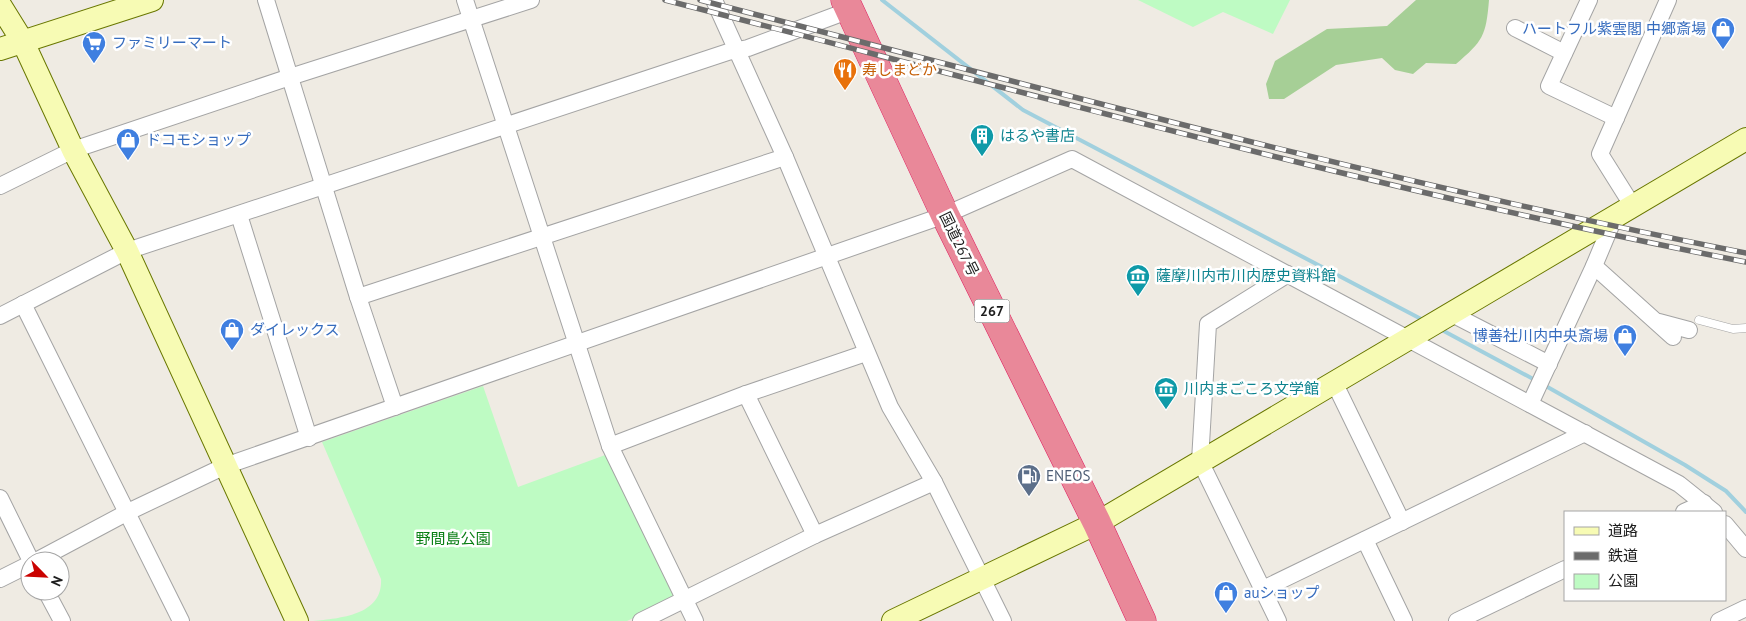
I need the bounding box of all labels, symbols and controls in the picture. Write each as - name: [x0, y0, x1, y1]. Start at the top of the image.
- shop icon: ハートフル紫雲閣 中郷斎場: [1710, 16, 1736, 50]
- place label: ハートフル紫雲閣 中郷斎場: [1522, 19, 1706, 38]
- supermarket icon: ファミリーマート: [81, 30, 107, 64]
- place label: ファミリーマート: [112, 33, 232, 52]
- restaurant icon: 寿しまどか: [832, 57, 858, 91]
- place label: 寿しまどか: [862, 60, 937, 79]
- building icon: はるや書店: [969, 123, 995, 157]
- place label: はるや書店: [1000, 126, 1075, 145]
- shop icon: ドコモショップ: [115, 127, 141, 161]
- place label: ドコモショップ: [146, 130, 251, 149]
- street label: 国道267号: [936, 208, 983, 279]
- museum icon: 薩摩川内市川内歴史資料館: [1125, 263, 1151, 297]
- place label: 薩摩川内市川内歴史資料館: [1156, 266, 1336, 285]
- road number: 267: [974, 300, 1010, 322]
- shop icon: ダイレックス: [219, 317, 245, 351]
- place label: ダイレックス: [250, 320, 340, 339]
- shop icon: 博善社川内中央斎場: [1612, 323, 1638, 357]
- place label: 博善社川内中央斎場: [1473, 326, 1608, 345]
- museum icon: 川内まごころ文学館: [1153, 376, 1179, 410]
- place label: 川内まごころ文学館: [1184, 379, 1319, 398]
- fuel station icon: ENEOS: [1016, 463, 1042, 497]
- place label: ENEOS: [1046, 466, 1090, 485]
- legend: [1564, 511, 1726, 601]
- text: 道路: [1608, 521, 1638, 540]
- park label: 野間島公園: [415, 529, 491, 548]
- text: 鉄道: [1608, 546, 1638, 565]
- north arrow: [20, 551, 70, 601]
- text: 公園: [1608, 571, 1638, 590]
- text: N: [47, 573, 67, 589]
- shop icon: auショップ: [1213, 580, 1239, 614]
- place label: auショップ: [1244, 583, 1320, 602]

